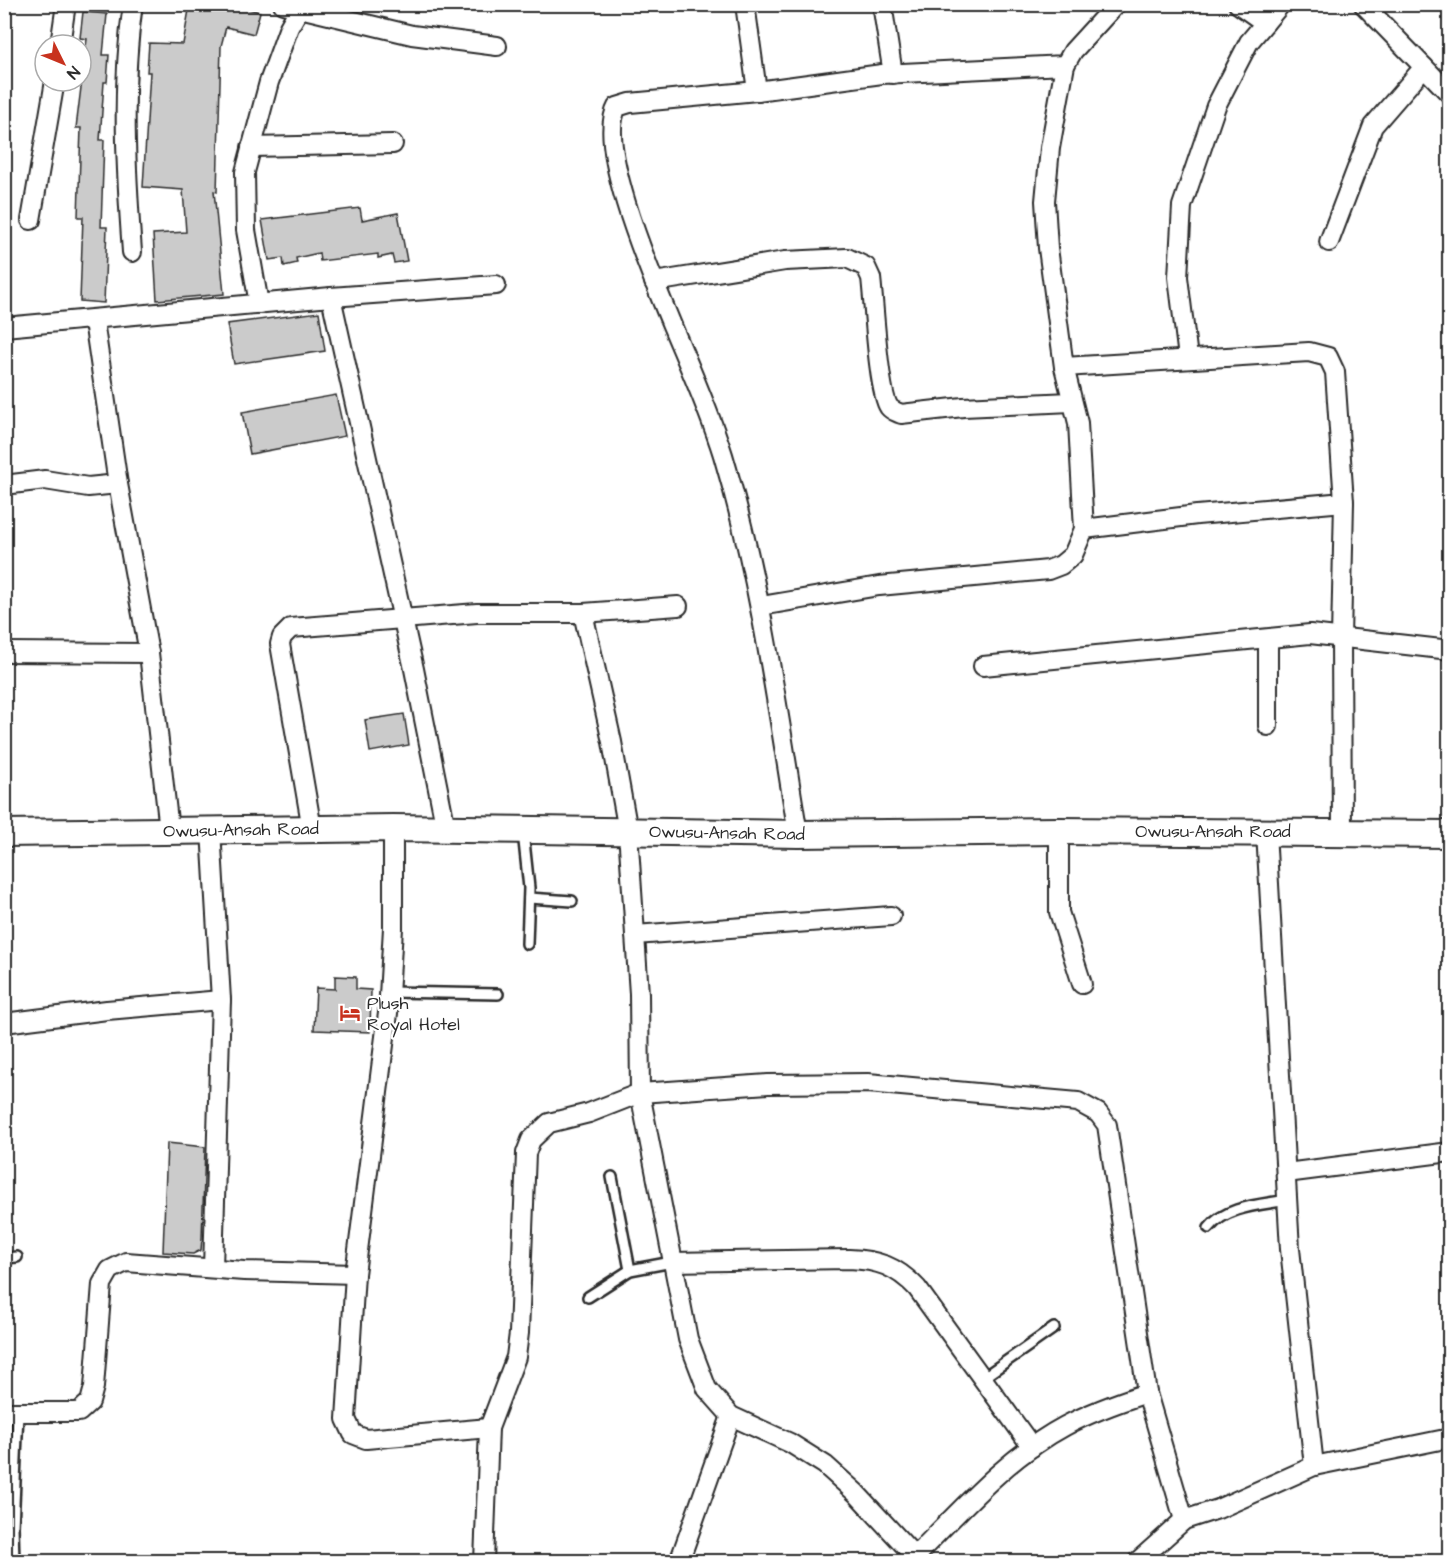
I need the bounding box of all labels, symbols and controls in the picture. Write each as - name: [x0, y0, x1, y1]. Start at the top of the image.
- north arrow: [33, 33, 93, 93]
- text: N: [62, 61, 85, 84]
- street label: Owusu-Ansah Road: [163, 816, 319, 844]
- street label: Owusu-Ansah Road: [649, 819, 805, 847]
- street label: Owusu-Ansah Road: [1135, 819, 1291, 844]
- place label: Plush Royal Hotel: [367, 991, 460, 1038]
- hotel icon: Plush Royal Hotel: [338, 1001, 362, 1025]

